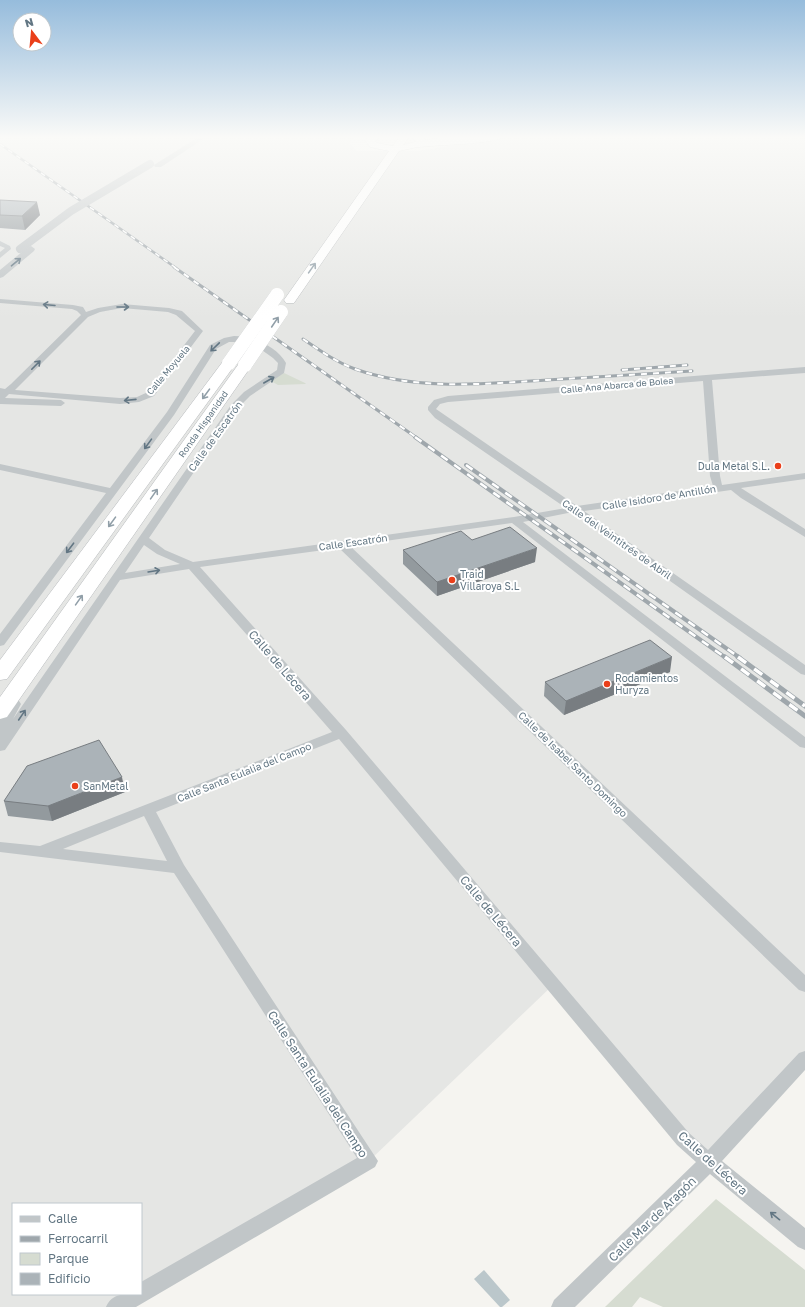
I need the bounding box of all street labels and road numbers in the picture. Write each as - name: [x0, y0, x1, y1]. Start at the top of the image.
- street label: Calle Moyuela: [144, 343, 192, 397]
- street label: Calle Ana Abarca de Bolea: [560, 375, 674, 395]
- street label: Ronda Hispanidad: [176, 389, 230, 459]
- street label: Calle de Escatrón: [186, 399, 244, 473]
- street label: Calle Isidoro de Antillón: [601, 482, 717, 512]
- street label: Calle del Veintitrés de Abril: [560, 497, 674, 581]
- street label: Calle Escatrón: [318, 531, 388, 553]
- street label: Calle de Lécera: [245, 627, 315, 703]
- street label: Calle de Isabel Santo Domingo: [516, 709, 630, 819]
- street label: Calle Santa Eulalia del Campo: [175, 740, 313, 804]
- street label: Calle de Lécera: [457, 872, 525, 950]
- street label: Calle Santa Eulalia del Campo: [265, 1008, 371, 1160]
- street label: Calle de Lécera: [675, 1128, 751, 1198]
- street label: Calle Mar de Aragón: [605, 1173, 699, 1265]

